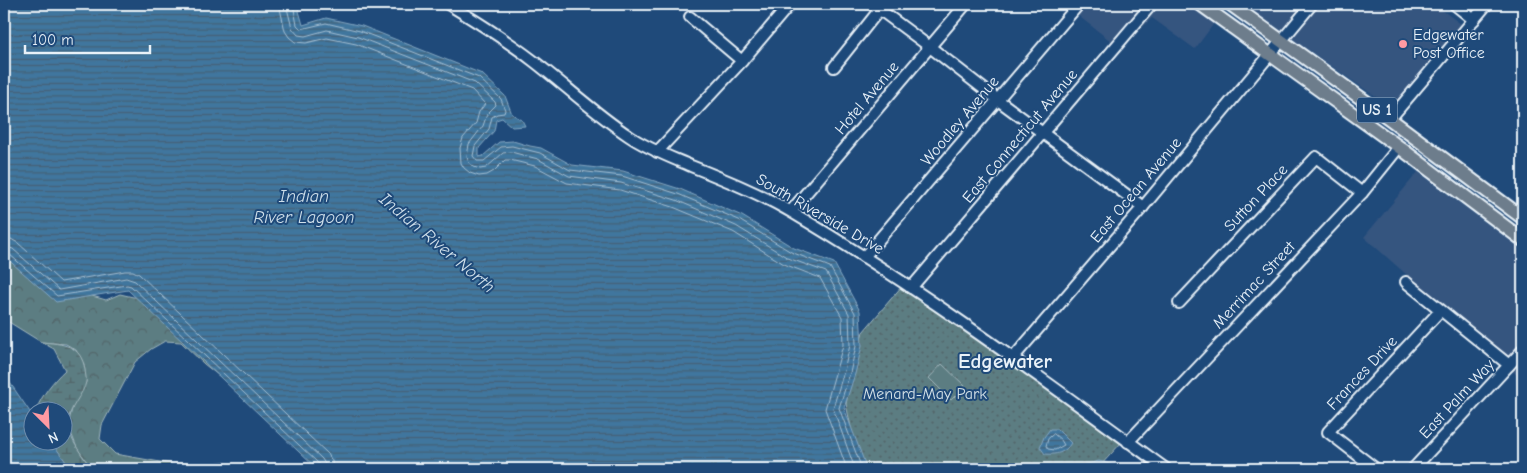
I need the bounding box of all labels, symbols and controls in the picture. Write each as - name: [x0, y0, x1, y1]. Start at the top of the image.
- scale bar: [25, 22, 150, 54]
- place label: Edgewater Post Office: [1413, 26, 1485, 62]
- text: 100 m: [32, 31, 74, 49]
- marker: Edgewater Post Office: [1397, 38, 1409, 50]
- street label: Hotel Avenue: [831, 58, 903, 138]
- street label: East Connecticut Avenue: [959, 66, 1081, 206]
- street label: Woodley Avenue: [917, 73, 1003, 169]
- road number: US 1: [1357, 98, 1397, 122]
- street label: East Ocean Avenue: [1087, 134, 1185, 246]
- street label: Sutton Place: [1220, 161, 1292, 235]
- street label: South Riverside Drive: [753, 170, 887, 258]
- water label: Indian River Lagoon: [253, 186, 355, 228]
- water label: Indian River North: [374, 188, 499, 297]
- street label: Merrimac Street: [1209, 237, 1299, 332]
- street label: Frances Drive: [1323, 332, 1401, 414]
- district label: Edgewater: [958, 349, 1053, 373]
- street label: East Palm Way: [1416, 355, 1499, 442]
- park label: Menard-May Park: [863, 385, 987, 403]
- north arrow: [22, 400, 72, 450]
- text: N: [45, 428, 61, 447]

